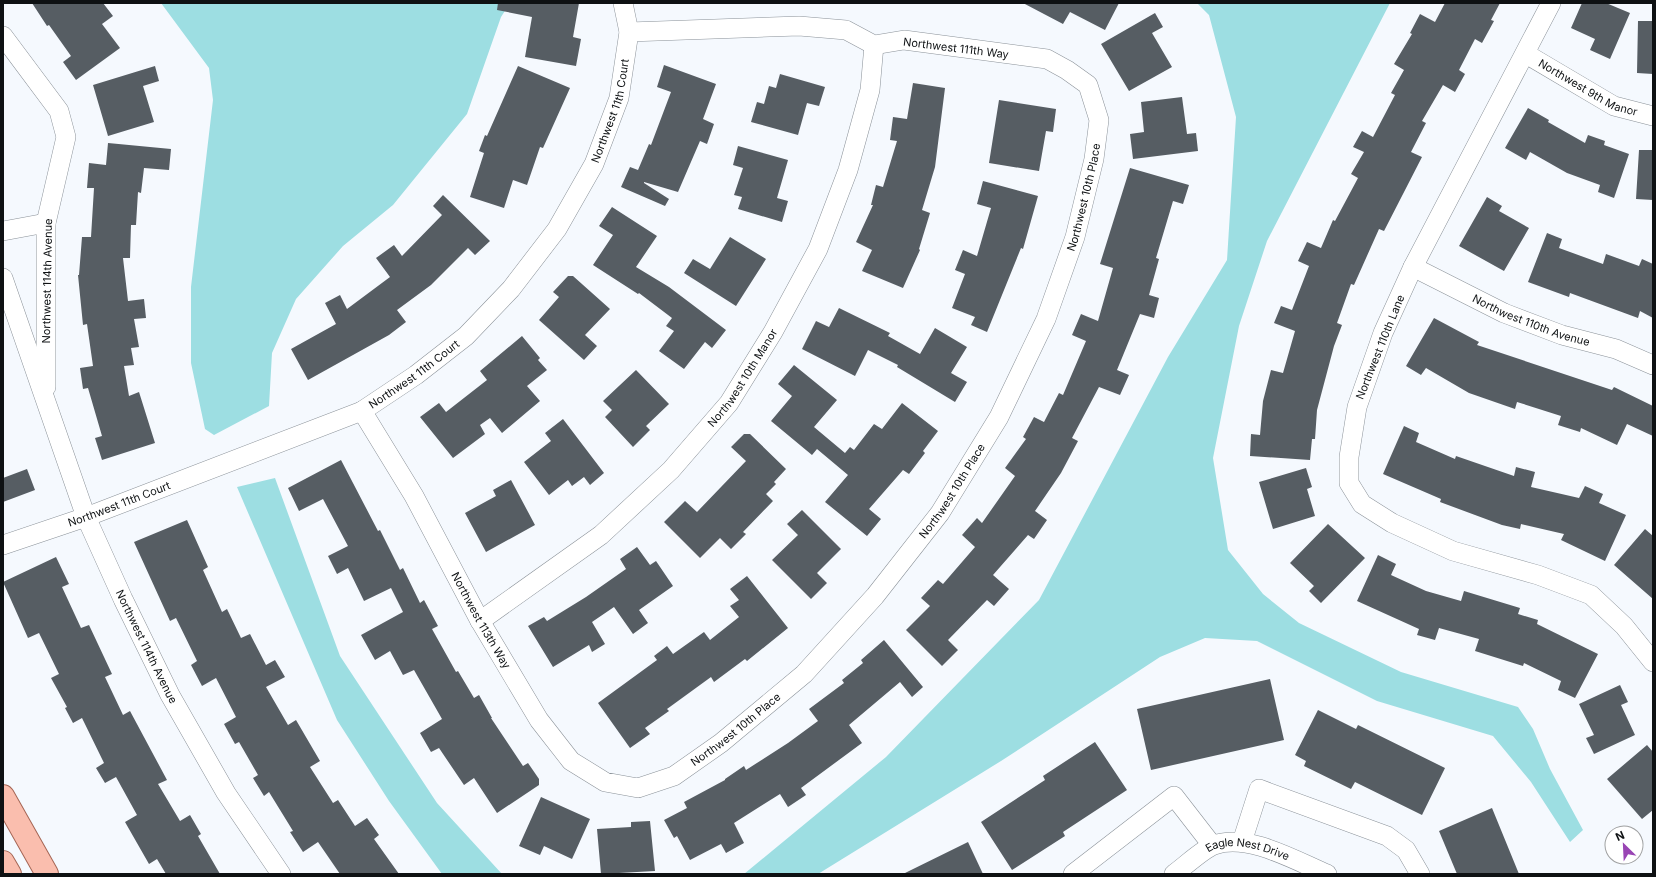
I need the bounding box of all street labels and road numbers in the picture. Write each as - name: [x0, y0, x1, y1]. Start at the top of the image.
- street label: Northwest 111th Way: [902, 35, 1010, 61]
- street label: Northwest 9th Manor: [1536, 56, 1639, 119]
- street label: Northwest 11th Court: [588, 57, 632, 165]
- street label: Northwest 10th Place: [1064, 143, 1103, 253]
- street label: Northwest 114th Avenue: [39, 218, 55, 344]
- street label: Northwest 110th Avenue: [1470, 291, 1591, 349]
- street label: Northwest 110th Lane: [1353, 293, 1407, 401]
- street label: Northwest 10th Manor: [705, 326, 780, 430]
- street label: Northwest 11th Court: [366, 337, 463, 412]
- street label: Northwest 10th Place: [916, 441, 988, 541]
- street label: Northwest 11th Court: [66, 478, 173, 530]
- street label: Northwest 113th Way: [448, 570, 514, 671]
- street label: Northwest 114th Avenue: [113, 587, 180, 706]
- street label: Northwest 10th Place: [688, 690, 783, 769]
- street label: Eagle Nest Drive: [1203, 835, 1292, 863]

